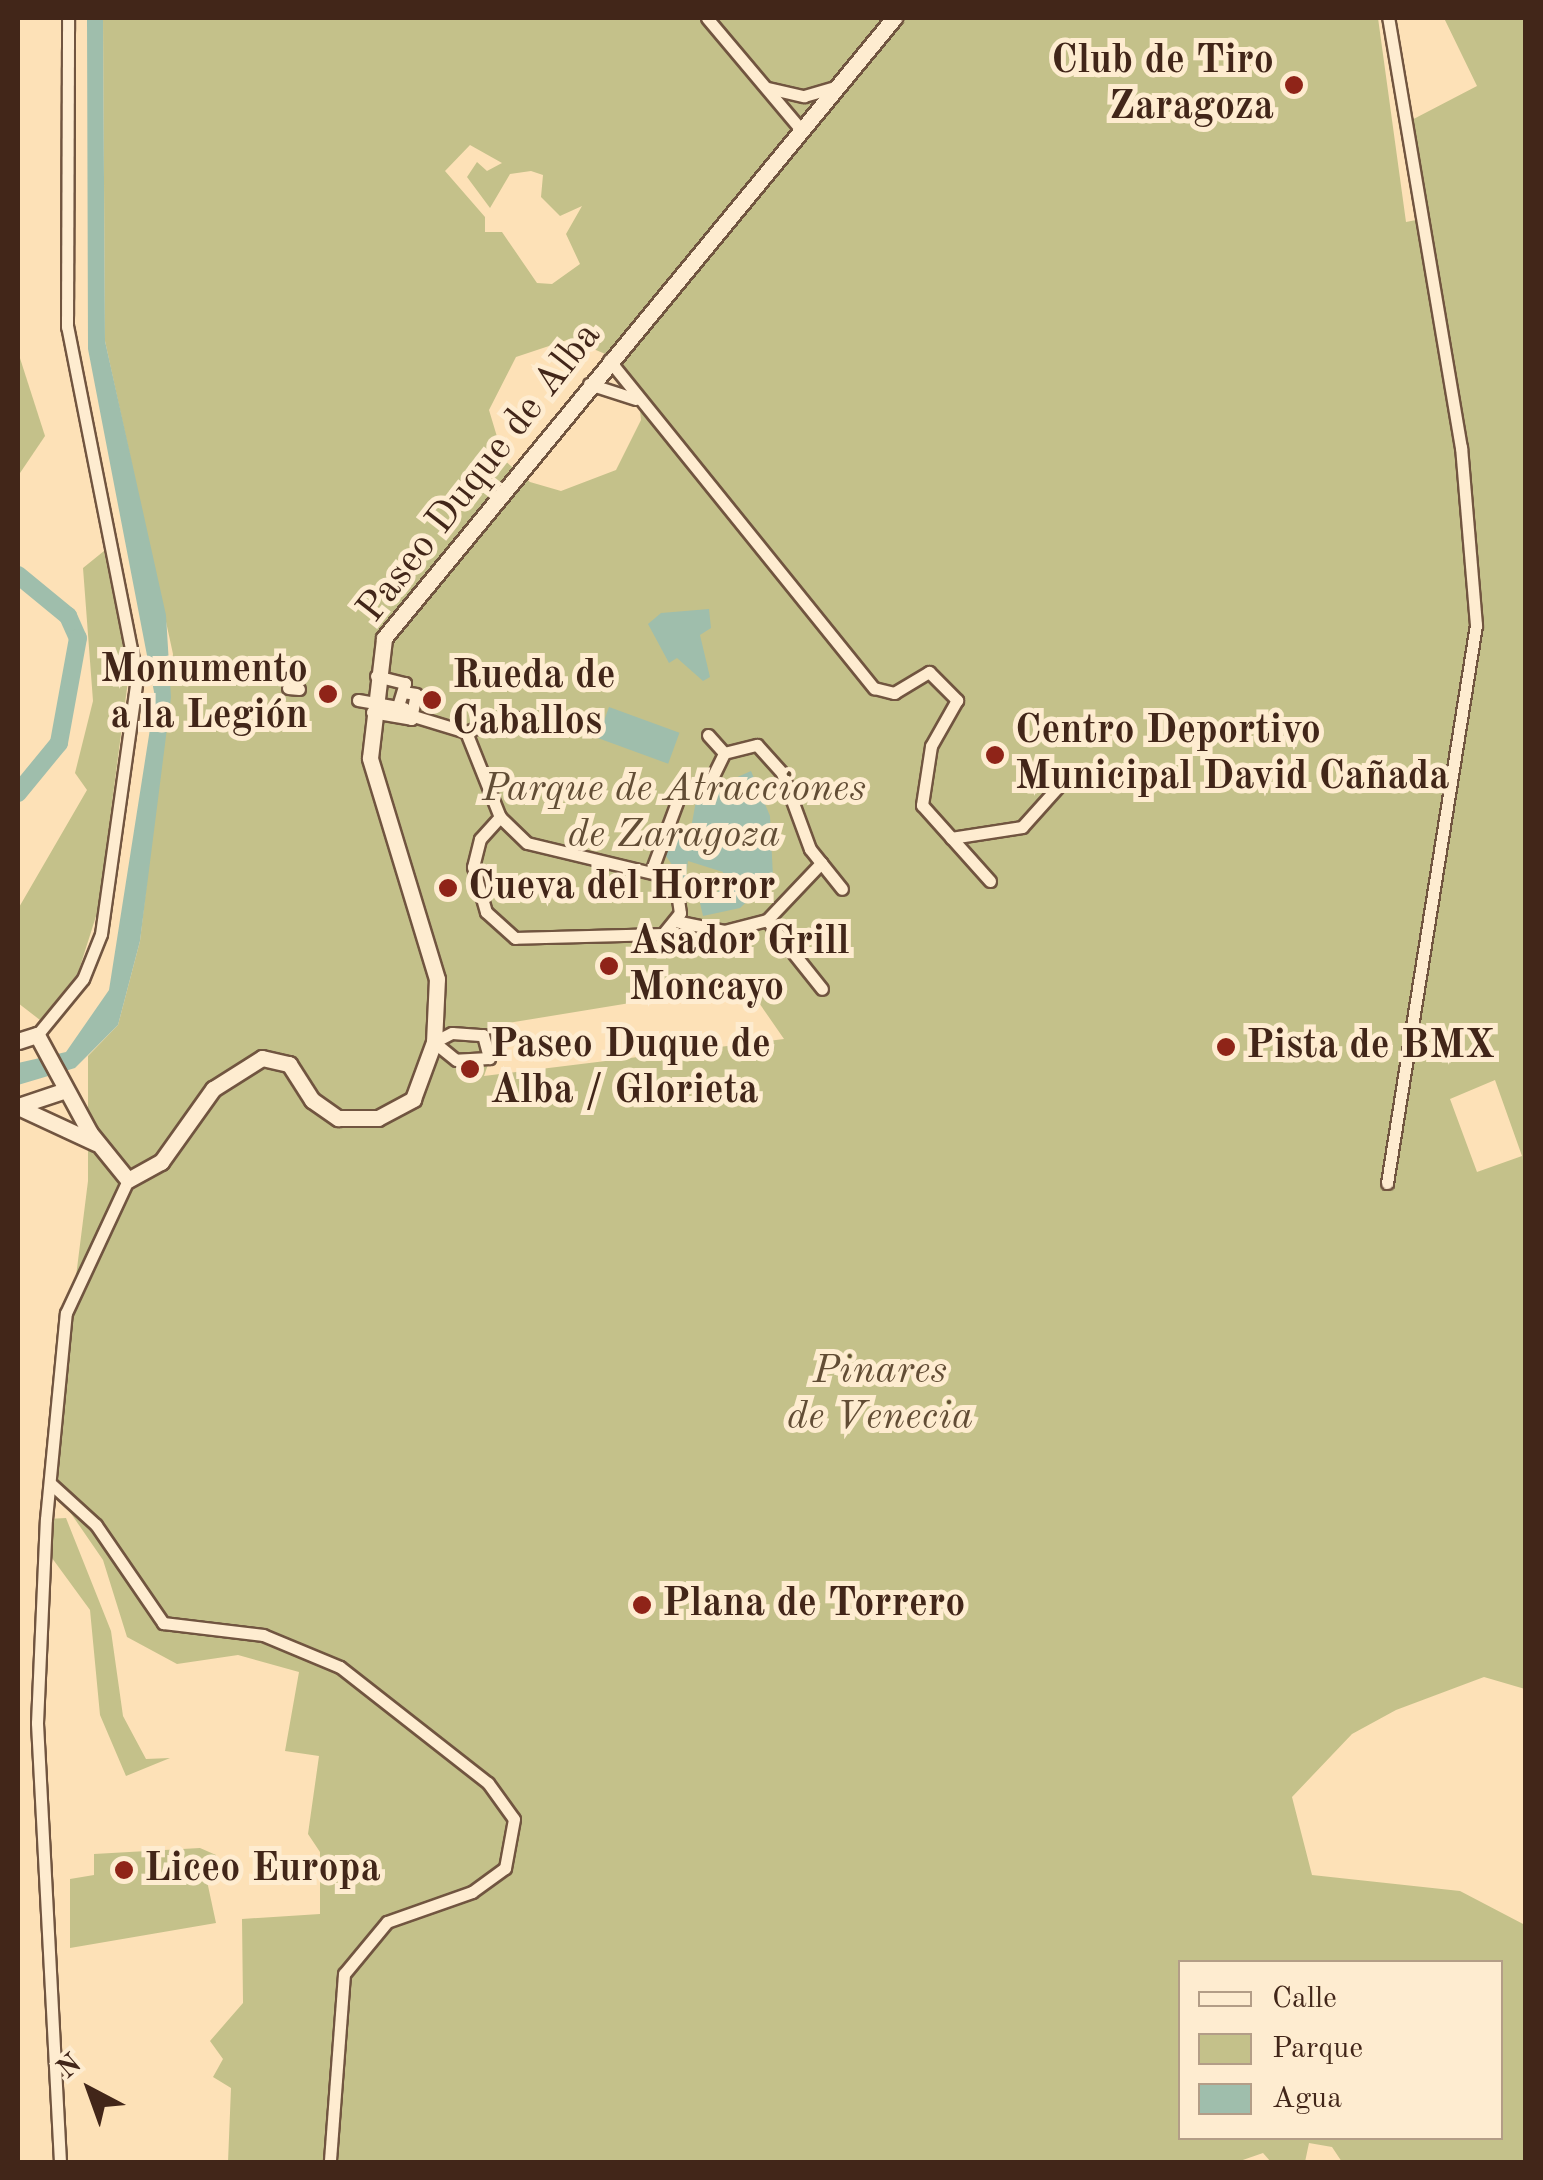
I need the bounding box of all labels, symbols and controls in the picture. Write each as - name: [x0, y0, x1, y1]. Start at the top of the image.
- place label: Club de Tiro Zaragoza: [1051, 38, 1274, 132]
- marker: Club de Tiro Zaragoza: [1283, 74, 1305, 96]
- street label: Paseo Duque de Alba: [348, 313, 612, 633]
- place label: Monumento a la Legión: [100, 647, 308, 741]
- place label: Rueda de Caballos: [452, 653, 616, 747]
- marker: Monumento a la Legión: [317, 683, 339, 705]
- marker: Rueda de Caballos: [421, 689, 443, 711]
- place label: Centro Deportivo Municipal David Cañada: [1015, 708, 1450, 802]
- marker: Centro Deportivo Municipal David Cañada: [984, 744, 1006, 766]
- park label: Parque de Atracciones de Zaragoza: [482, 766, 866, 860]
- place label: Cueva del Horror: [468, 864, 776, 912]
- marker: Cueva del Horror: [437, 877, 459, 899]
- place label: Asador Grill Moncayo: [629, 919, 850, 1013]
- marker: Asador Grill Moncayo: [598, 955, 620, 977]
- place label: Paseo Duque de Alba / Glorieta: [490, 1022, 771, 1116]
- place label: Pista de BMX: [1246, 1023, 1495, 1071]
- marker: Pista de BMX: [1215, 1036, 1237, 1058]
- marker: Paseo Duque de Alba / Glorieta: [459, 1058, 481, 1080]
- park label: Pinares de Venecia: [787, 1348, 973, 1442]
- place label: Plana de Torrero: [662, 1581, 965, 1629]
- marker: Plana de Torrero: [631, 1594, 653, 1616]
- place label: Liceo Europa: [144, 1846, 381, 1894]
- marker: Liceo Europa: [113, 1859, 135, 1881]
- legend: [1178, 1960, 1503, 2140]
- text: Calle: [1272, 1984, 1337, 2014]
- text: Parque: [1272, 2034, 1363, 2064]
- north arrow: [40, 2040, 140, 2140]
- text: N: [53, 2050, 88, 2085]
- text: Agua: [1272, 2084, 1342, 2114]

